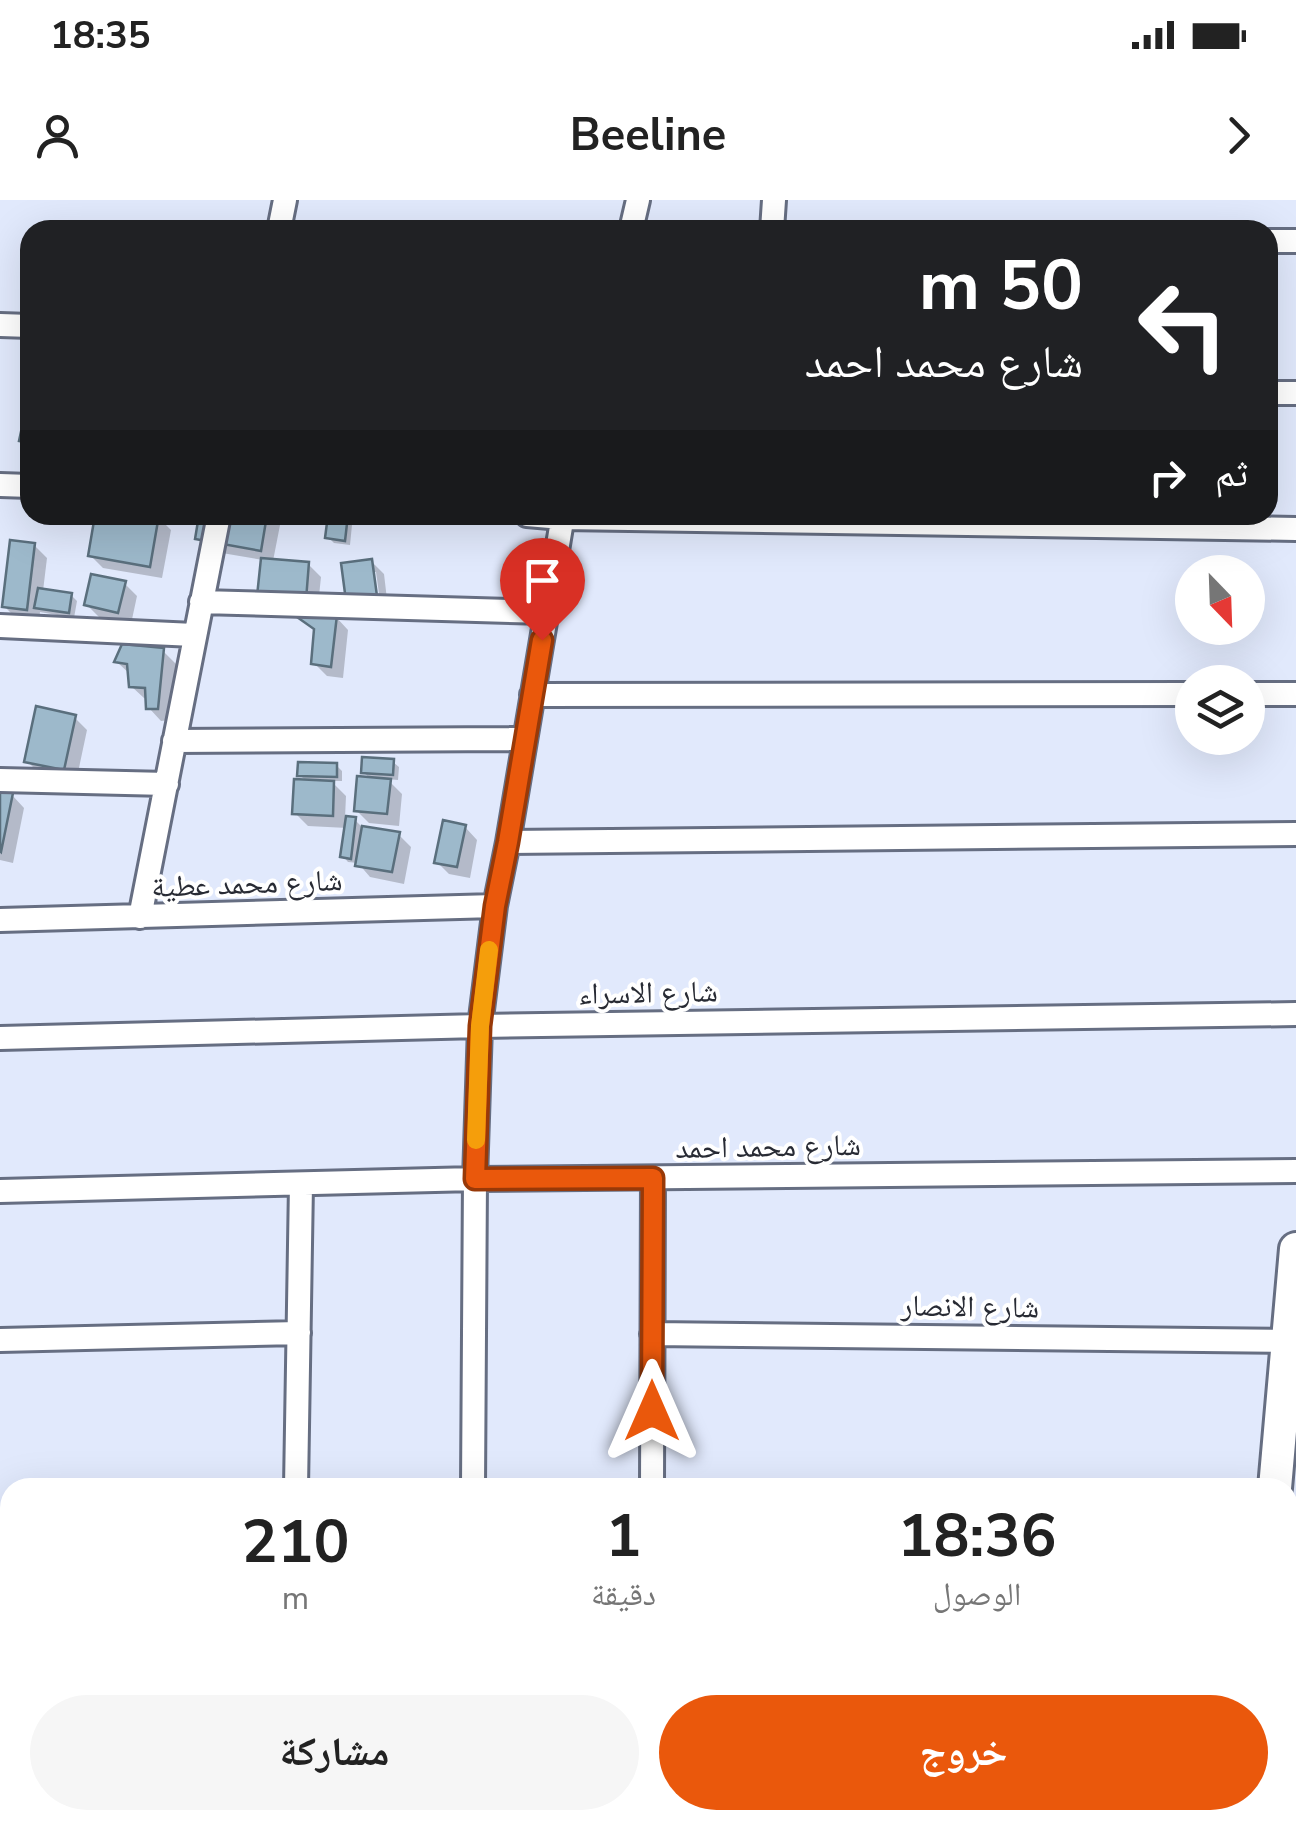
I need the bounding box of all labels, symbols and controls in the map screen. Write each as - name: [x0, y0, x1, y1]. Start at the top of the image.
- text: 18:35: [50, 10, 151, 61]
- text: Beeline: [570, 105, 726, 166]
- icon: person: [30, 108, 85, 163]
- icon: forward: [1211, 108, 1266, 163]
- text: 50 m: [919, 238, 1083, 334]
- icon: left: [1118, 260, 1248, 390]
- text: شارع محمد احمد: [805, 332, 1083, 393]
- text: ثم: [1215, 448, 1248, 499]
- icon: right: [1140, 450, 1195, 505]
- pin: [500, 538, 585, 641]
- icon: arrive: [515, 553, 570, 608]
- north arrow: [1175, 555, 1265, 645]
- map controls: [1175, 555, 1265, 755]
- button: layers: [1175, 665, 1265, 755]
- street label: شارع محمد عطية: [151, 860, 343, 908]
- street label: شارع الاسراء: [578, 971, 718, 1015]
- street label: شارع محمد احمد: [675, 1125, 861, 1169]
- street label: شارع الانصار: [900, 1285, 1039, 1329]
- position arrow: [600, 1359, 704, 1463]
- text: 1: [606, 1495, 642, 1577]
- text: 18:36: [898, 1495, 1057, 1577]
- text: 210: [242, 1501, 350, 1583]
- text: دقيقة: [591, 1573, 656, 1616]
- text: الوصول: [933, 1573, 1021, 1616]
- text: m: [282, 1577, 309, 1620]
- button: مشاركة: [30, 1695, 639, 1810]
- button: خروج: [659, 1695, 1268, 1810]

